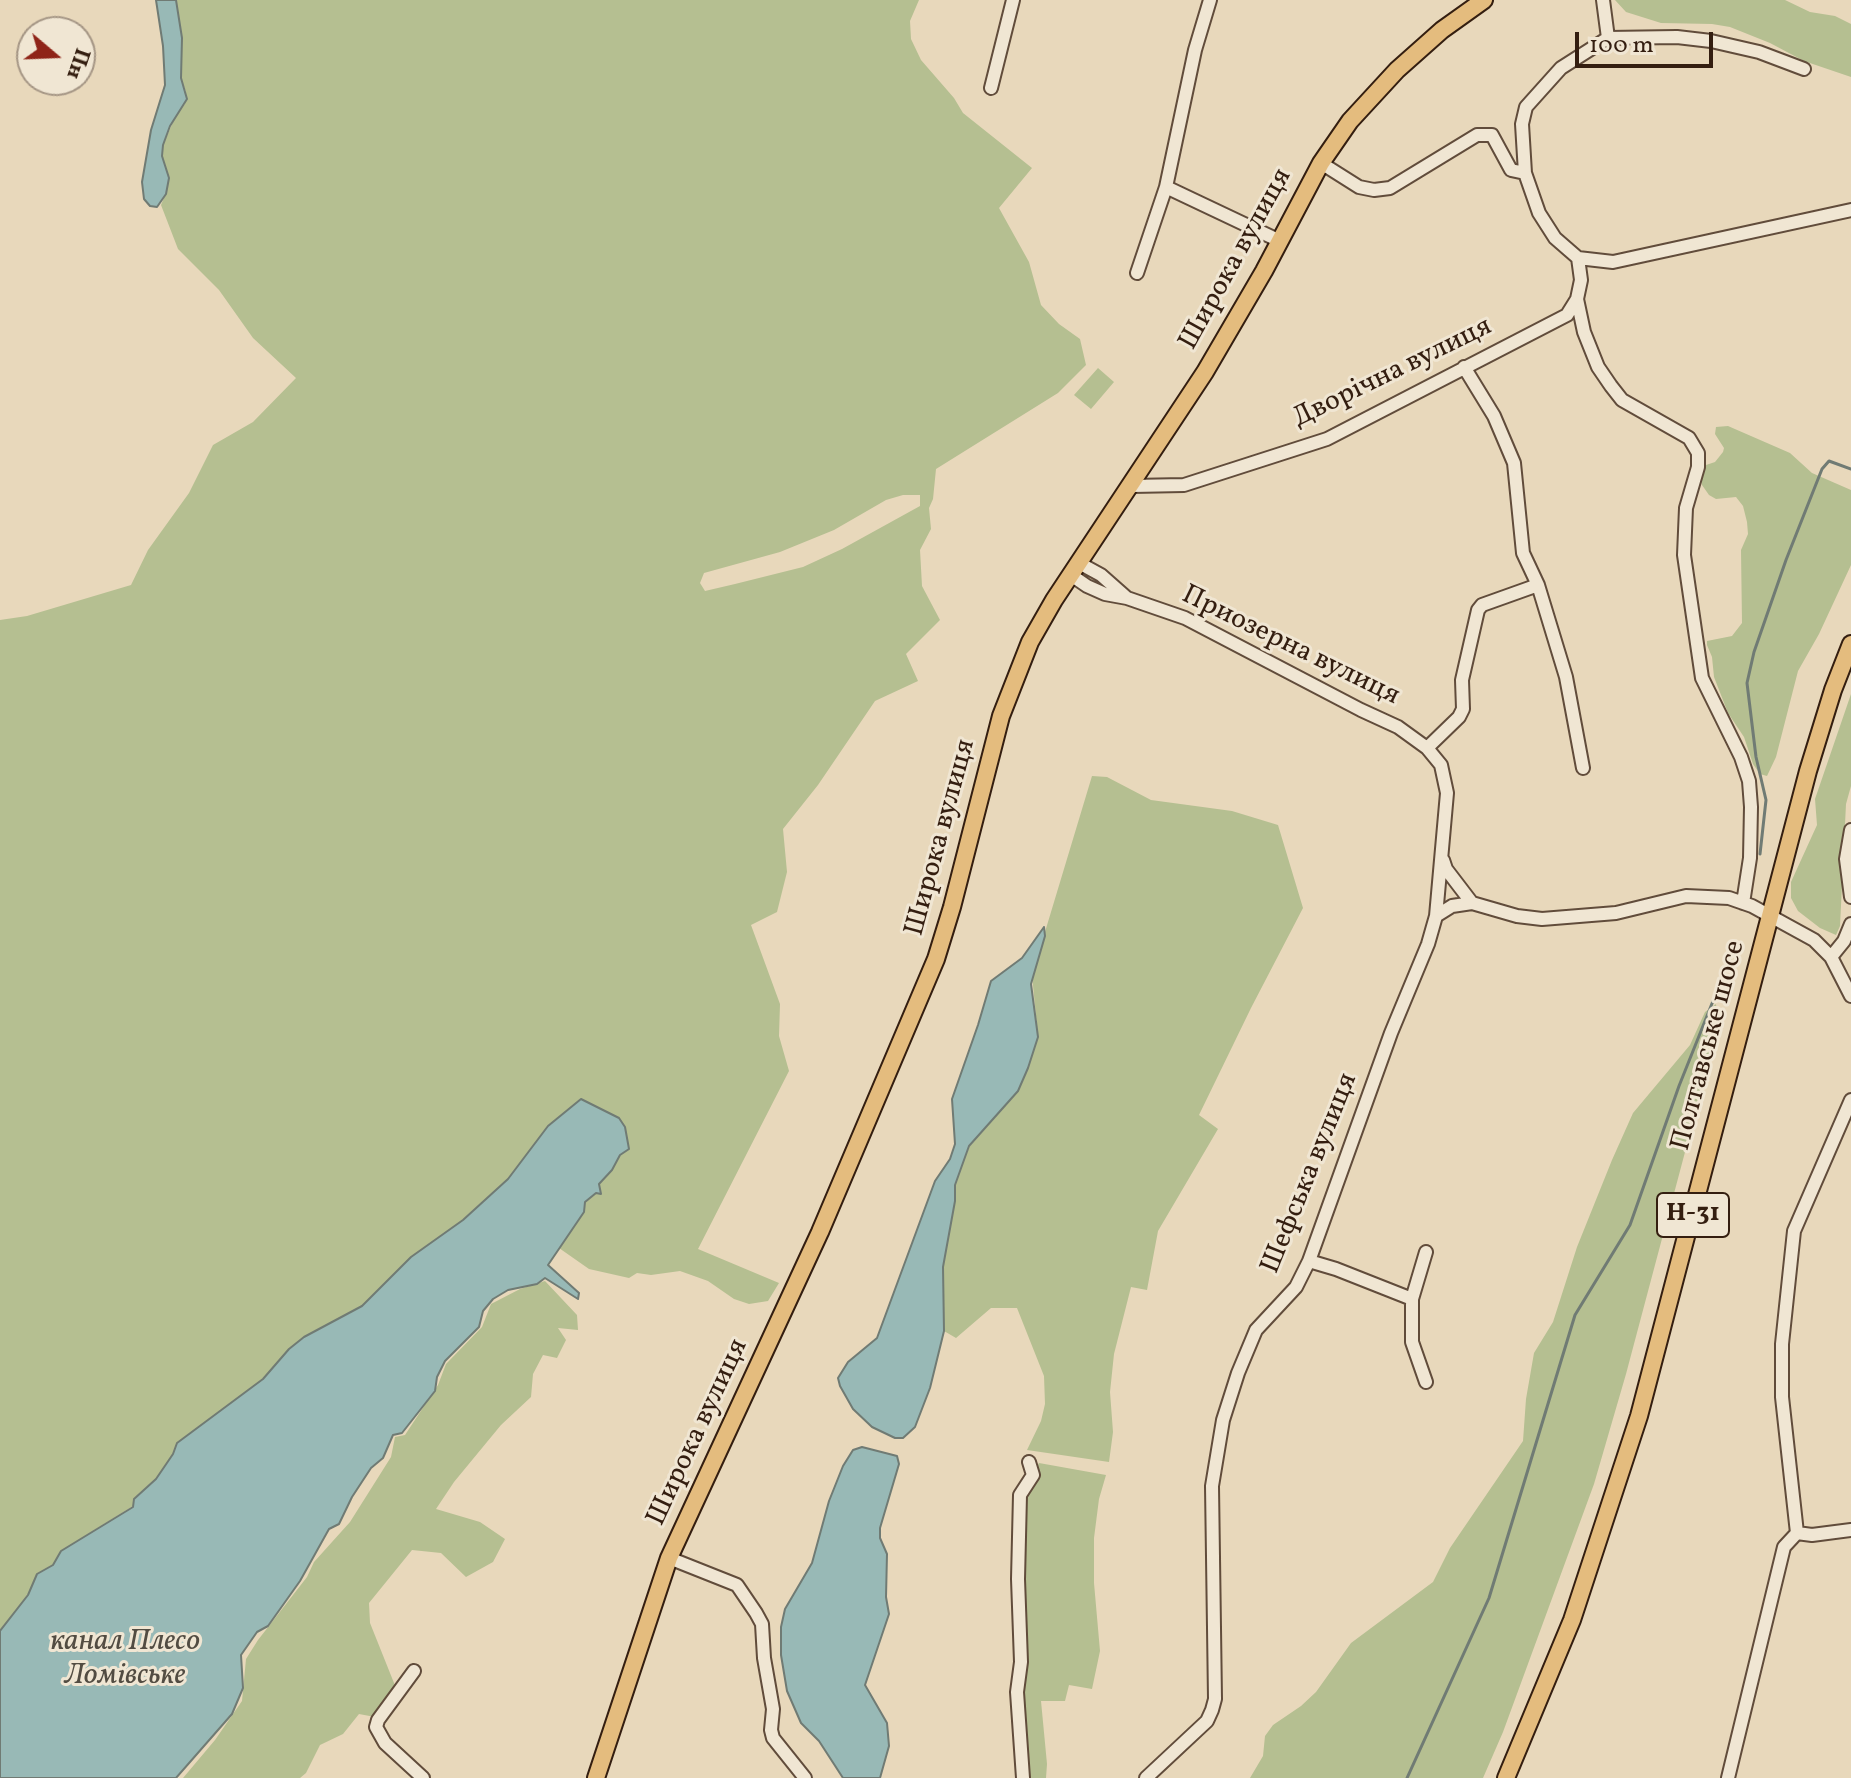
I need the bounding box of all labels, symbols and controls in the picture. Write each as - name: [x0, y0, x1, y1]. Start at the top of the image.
- north arrow: [16, 16, 96, 96]
- scale bar: [1579, 16, 1717, 66]
- text: 100 m: [1589, 29, 1654, 63]
- text: Пн: [58, 44, 97, 83]
- street label: Широка вулиця: [1173, 163, 1301, 357]
- street label: Дворічна вулиця: [1288, 311, 1498, 437]
- street label: Приозерна вулиця: [1175, 580, 1405, 714]
- street label: Широка вулиця: [900, 736, 984, 940]
- street label: Полтавське шосе: [1666, 937, 1754, 1155]
- street label: Шефська вулиця: [1255, 1069, 1367, 1279]
- road number: Н-31: [1657, 1193, 1729, 1237]
- street label: Широка вулиця: [641, 1334, 757, 1532]
- water label: канал Плесо Ломівське: [50, 1625, 200, 1696]

